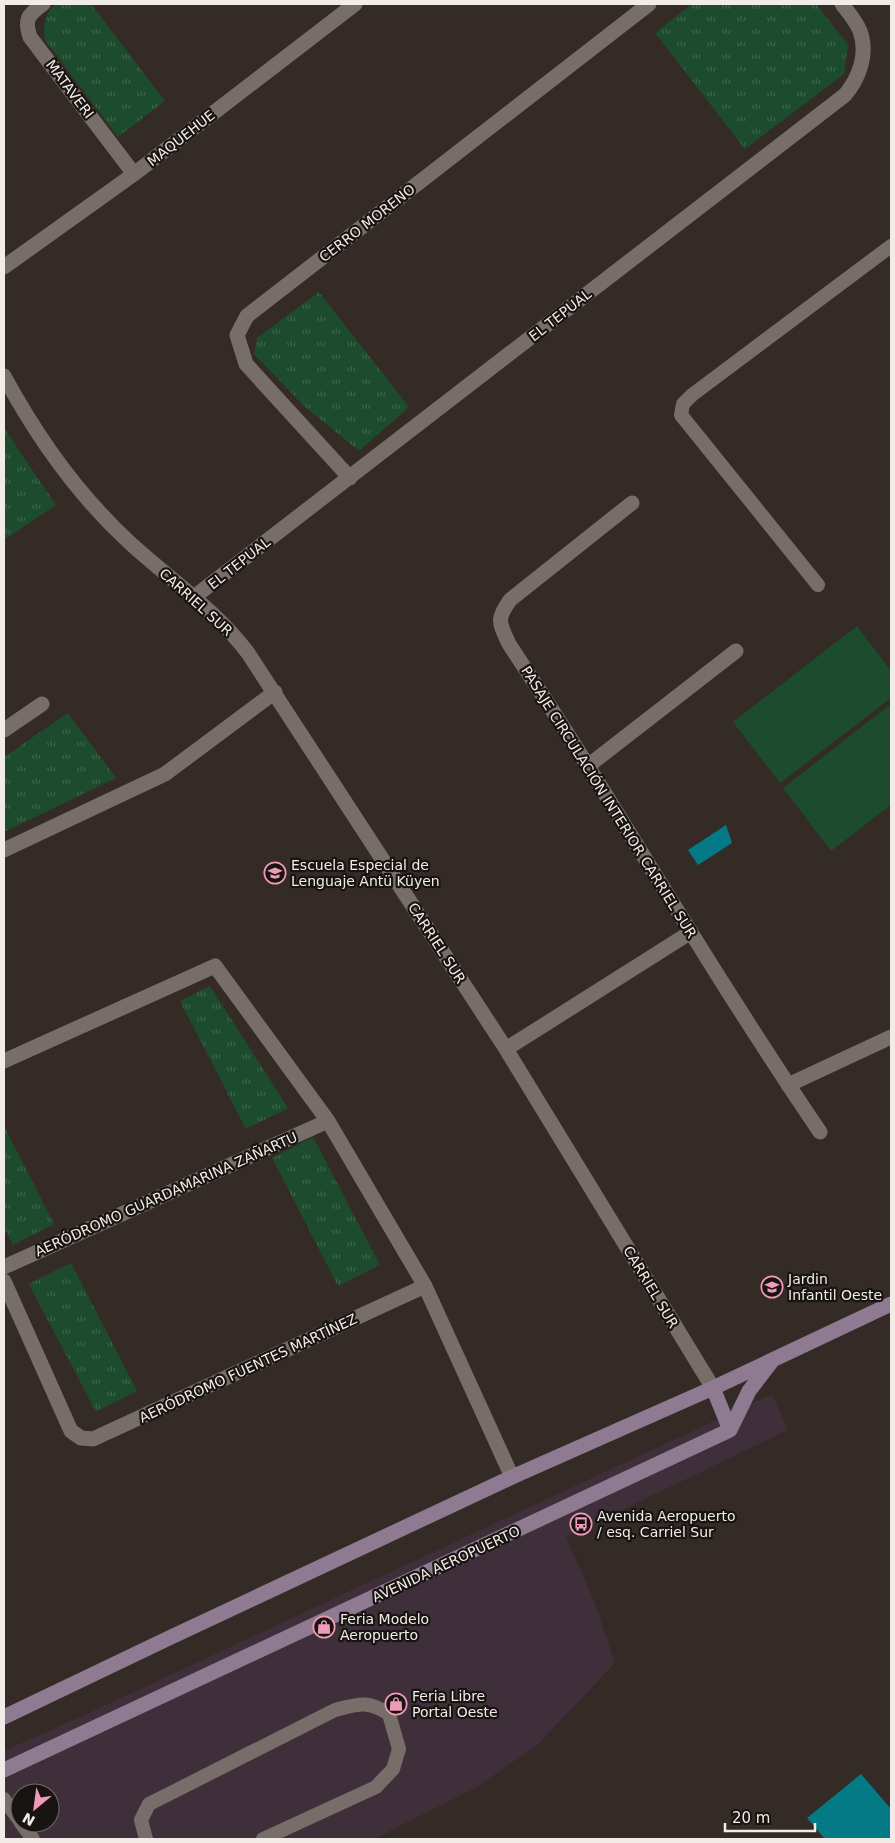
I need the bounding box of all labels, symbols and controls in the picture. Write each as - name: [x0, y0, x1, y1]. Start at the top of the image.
- street label: MATAVERI: [43, 57, 97, 121]
- street label: MAQUEHUE: [144, 107, 218, 169]
- street label: CERRO MORENO: [316, 181, 418, 265]
- street label: EL TEPUAL: [526, 286, 594, 344]
- street label: EL TEPUAL: [205, 534, 273, 592]
- street label: CARRIEL SUR: [156, 565, 236, 639]
- street label: PASAJE CIRCULACIÓN INTERIOR CARRIEL SUR: [518, 663, 701, 941]
- place label: Escuela Especial de Lenguaje Antü Küyen: [291, 857, 440, 889]
- school or university icon: Escuela Especial de Lenguaje Antü Küyen: [263, 861, 287, 885]
- street label: CARRIEL SUR: [405, 900, 469, 987]
- street label: AERÓDROMO GUARDAMARINA ZAÑARTU: [32, 1128, 300, 1259]
- street label: CARRIEL SUR: [620, 1243, 682, 1331]
- place label: Jardin Infantil Oeste: [787, 1271, 882, 1303]
- school or university icon: Jardin Infantil Oeste: [760, 1275, 784, 1299]
- street label: AERÓDROMO FUENTES MARTÍNEZ: [136, 1309, 359, 1426]
- place label: Avenida Aeropuerto / esq. Carriel Sur: [597, 1508, 735, 1540]
- bus stop icon: Avenida Aeropuerto / esq. Carriel Sur: [569, 1512, 593, 1536]
- street label: AVENIDA AEROPUERTO: [370, 1523, 522, 1605]
- place label: Feria Modelo Aeropuerto: [340, 1611, 429, 1643]
- shop icon: Feria Modelo Aeropuerto: [312, 1615, 336, 1639]
- place label: Feria Libre Portal Oeste: [412, 1688, 498, 1720]
- shop icon: Feria Libre Portal Oeste: [384, 1692, 408, 1716]
- north arrow: [10, 1783, 60, 1833]
- scale bar: [725, 1800, 815, 1832]
- text: 20 m: [732, 1809, 770, 1827]
- text: N: [20, 1810, 38, 1829]

